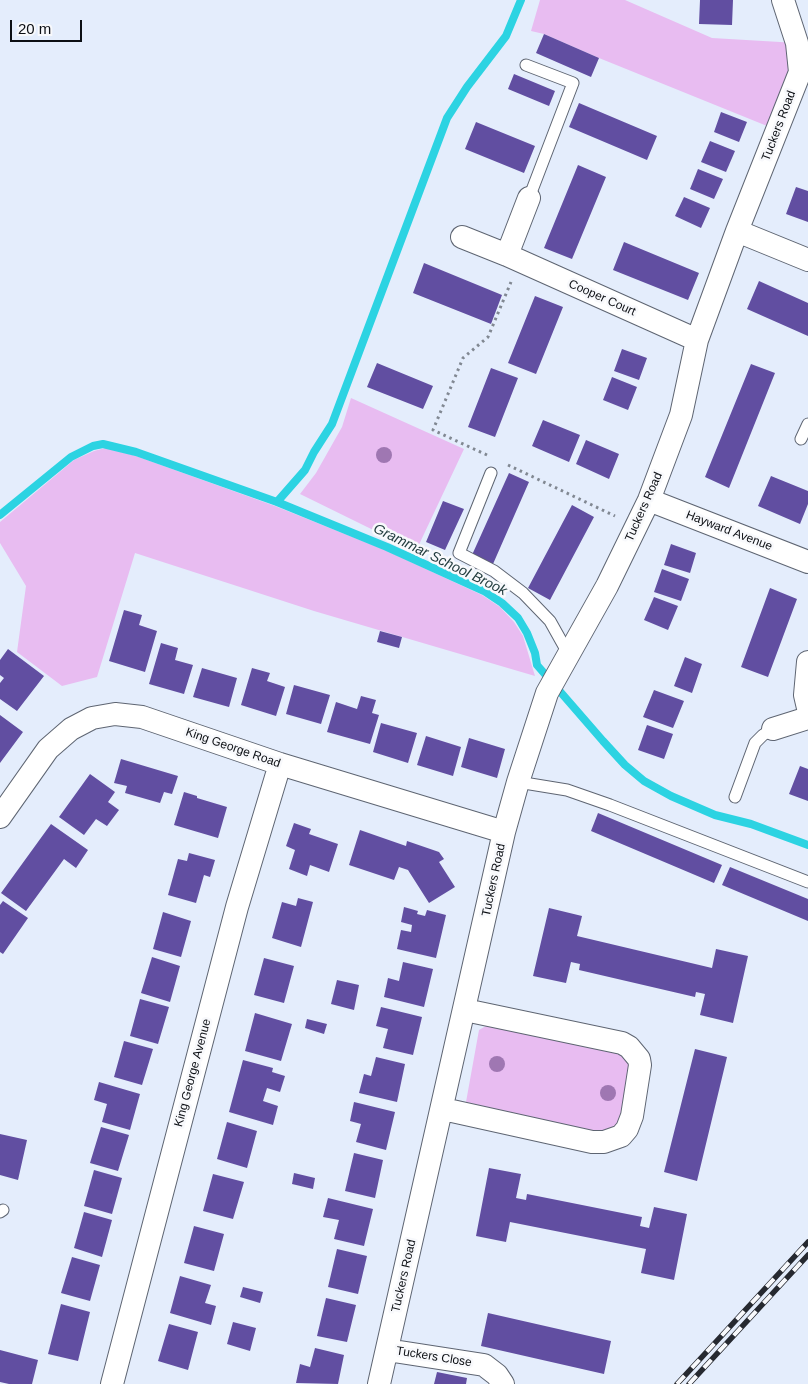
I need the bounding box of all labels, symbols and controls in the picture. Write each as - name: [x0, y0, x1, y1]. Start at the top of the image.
- scale bar: [12, 10, 85, 42]
- text: 20 m: [18, 20, 51, 37]
- street label: Tuckers Road: [759, 89, 799, 163]
- street label: Cooper Court: [566, 277, 638, 319]
- street label: Tuckers Road: [622, 470, 666, 544]
- street label: Hayward Avenue: [684, 508, 774, 554]
- water label: Grammar School Brook: [371, 520, 509, 600]
- street label: King George Road: [184, 725, 282, 771]
- street label: Tuckers Road: [479, 842, 509, 918]
- street label: King George Avenue: [172, 1017, 214, 1129]
- street label: Tuckers Road: [389, 1238, 419, 1314]
- street label: Tuckers Close: [395, 1344, 473, 1370]

